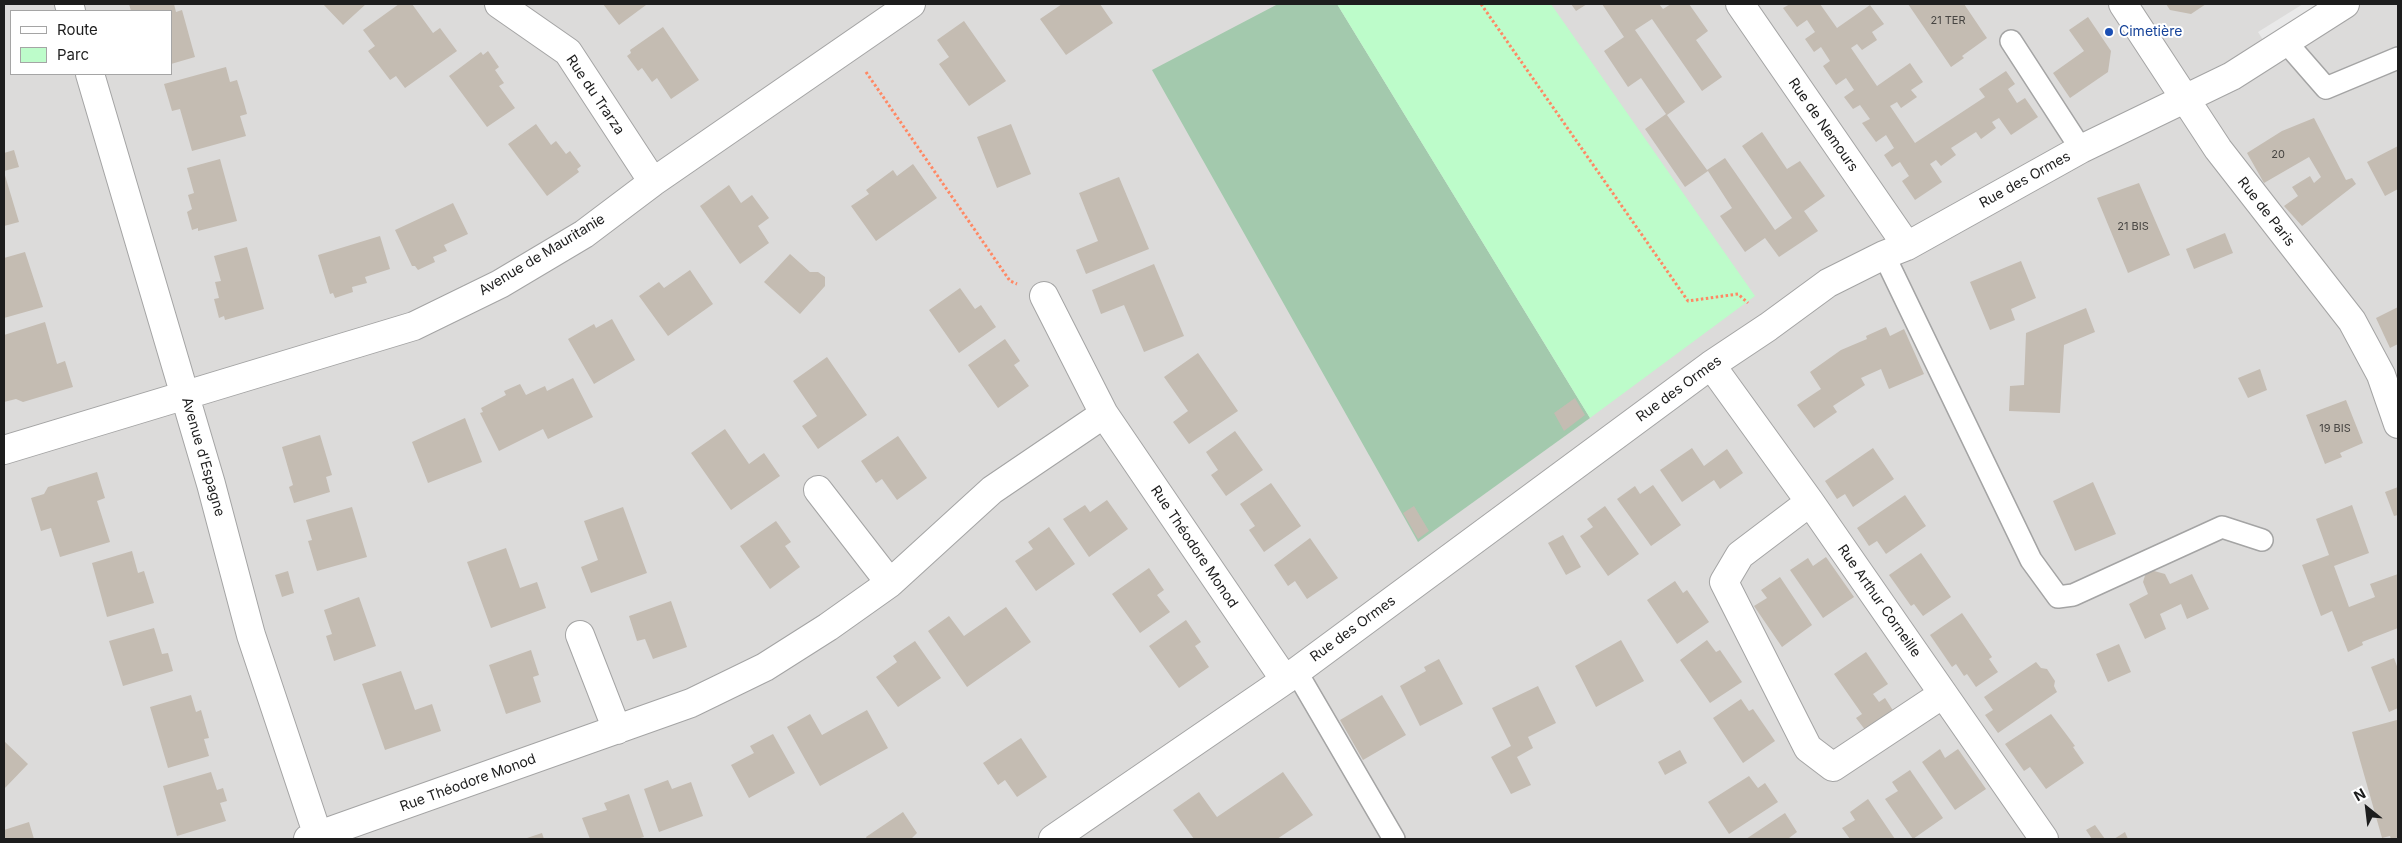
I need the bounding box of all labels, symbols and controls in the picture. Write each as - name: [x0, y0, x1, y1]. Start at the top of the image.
- legend: [10, 10, 172, 75]
- house number: 21 TER: [1930, 14, 1966, 28]
- text: Route: [57, 20, 98, 39]
- place label: Cimetière: [2119, 24, 2182, 40]
- marker: Cimetière: [2103, 26, 2115, 38]
- text: Parc: [57, 45, 89, 64]
- street label: Rue du Trarza: [562, 52, 628, 138]
- street label: Rue de Nemours: [1784, 75, 1862, 175]
- street label: Rue des Ormes: [1977, 148, 2073, 212]
- house number: 20: [2271, 148, 2285, 162]
- street label: Rue de Paris: [2234, 174, 2298, 250]
- street label: Avenue de Mauritanie: [476, 211, 608, 299]
- house number: 21 BIS: [2117, 220, 2149, 234]
- street label: Rue des Ormes: [1633, 352, 1725, 426]
- street label: Avenue d'Espagne: [178, 395, 228, 519]
- house number: 19 BIS: [2319, 422, 2351, 436]
- street label: Rue Théodore Monod: [1147, 483, 1241, 611]
- street label: Rue Arthur Corneille: [1834, 541, 1924, 661]
- street label: Rue des Ormes: [1307, 592, 1399, 666]
- street label: Rue Théodore Monod: [398, 751, 538, 815]
- north arrow: [2342, 783, 2392, 833]
- text: N: [2351, 784, 2368, 804]

